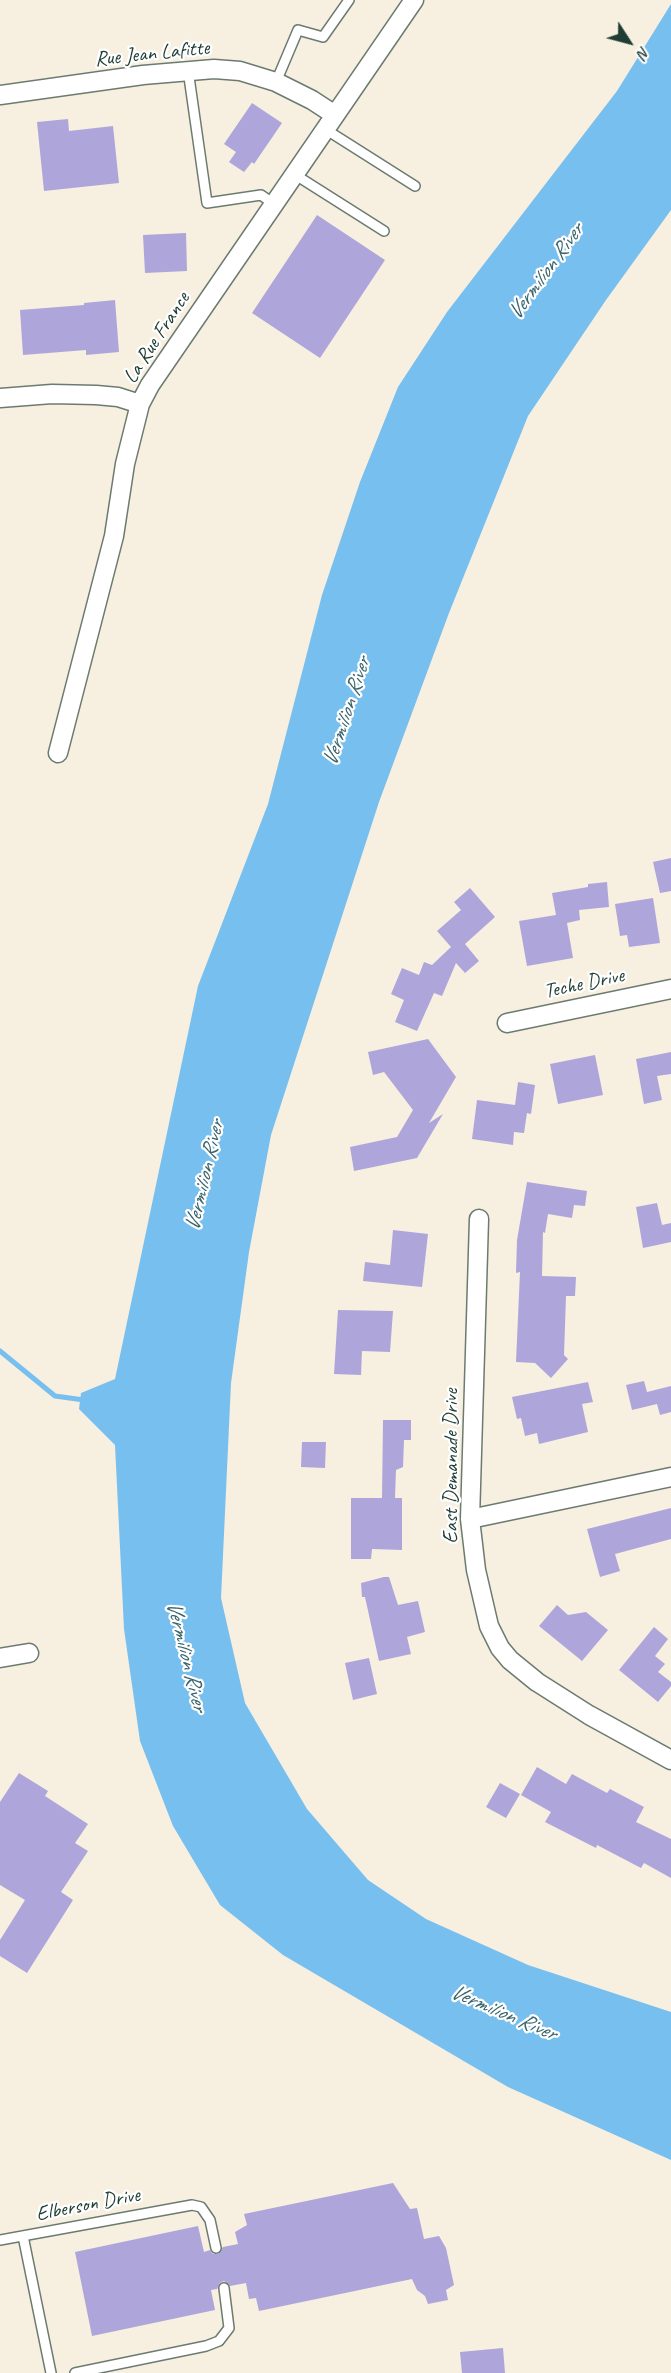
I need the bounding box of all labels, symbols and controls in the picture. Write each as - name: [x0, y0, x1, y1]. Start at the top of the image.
- north arrow: [599, 12, 659, 72]
- street label: Rue Jean Lafitte: [94, 35, 210, 73]
- text: N: [633, 43, 655, 62]
- water label: Vermilion River: [502, 219, 590, 325]
- street label: La Rue France: [118, 288, 196, 388]
- water label: Vermilion River: [317, 655, 377, 769]
- street label: Teche Drive: [542, 963, 626, 1005]
- water label: Vermilion River: [180, 1118, 230, 1234]
- street label: East Demanade Drive: [438, 1389, 464, 1543]
- water label: Vermilion River: [160, 1598, 212, 1714]
- water label: Vermilion River: [446, 1979, 560, 2047]
- street label: Elberson Drive: [34, 2183, 142, 2227]

